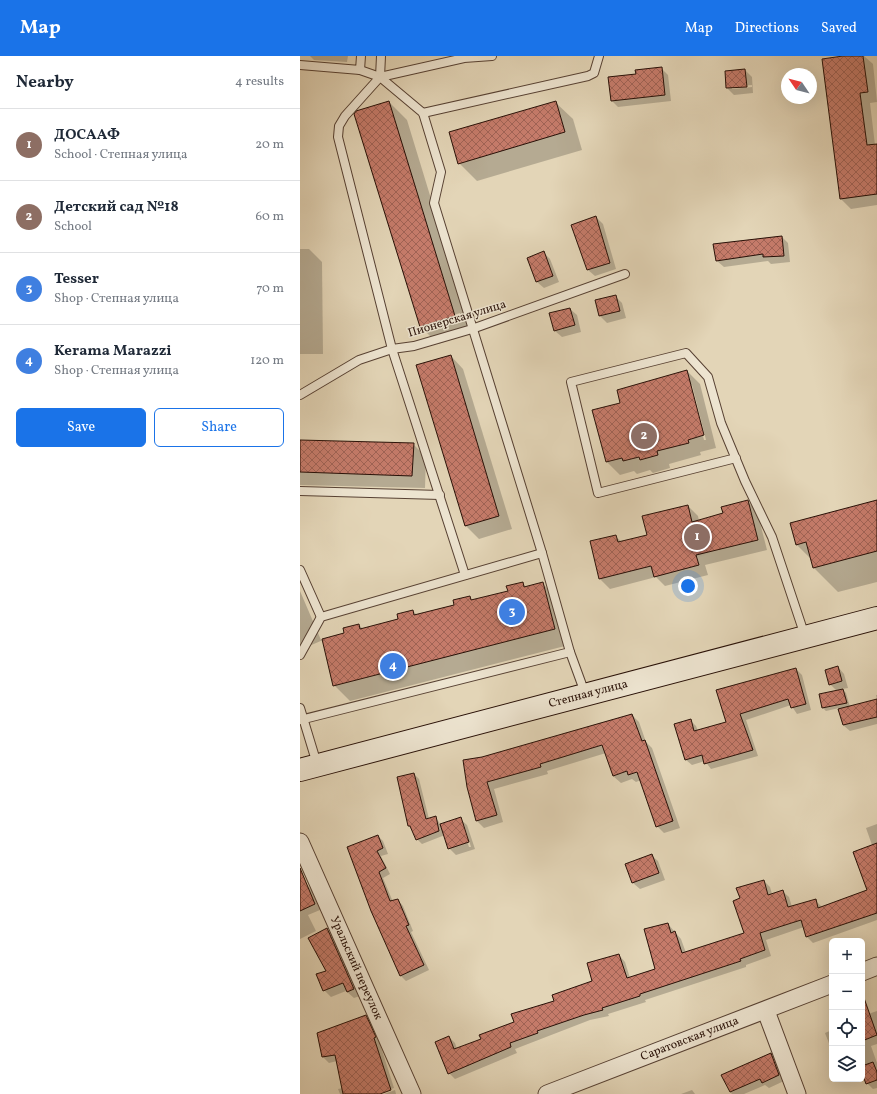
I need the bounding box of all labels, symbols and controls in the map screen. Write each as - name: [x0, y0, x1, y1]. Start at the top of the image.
- text: Map: [20, 15, 61, 41]
- text: Map: [685, 19, 713, 38]
- text: Directions: [735, 19, 799, 38]
- text: Saved: [821, 19, 857, 38]
- north arrow: [781, 68, 817, 104]
- text: Nearby: [16, 71, 74, 94]
- text: 4 results: [235, 73, 284, 91]
- text: ДОСААФ: [54, 125, 120, 146]
- text: 1: [26, 136, 32, 154]
- text: 20 m: [255, 136, 284, 154]
- text: School · Степная улица: [54, 146, 188, 164]
- text: Детский сад №18: [54, 197, 179, 218]
- text: 2: [26, 208, 32, 226]
- text: 60 m: [256, 208, 284, 226]
- text: School: [54, 218, 92, 236]
- text: Tesser: [54, 269, 99, 290]
- text: 3: [26, 280, 32, 298]
- text: 70 m: [256, 280, 284, 298]
- text: Shop · Степная улица: [54, 290, 179, 308]
- street label: Пионерская улица: [406, 296, 508, 342]
- text: Kerama Marazzi: [54, 341, 172, 362]
- text: 4: [25, 352, 33, 370]
- text: 120 m: [250, 352, 284, 370]
- text: Shop · Степная улица: [54, 362, 179, 380]
- button: Save: [16, 408, 146, 447]
- button: Share: [154, 408, 284, 447]
- pin: 2: [631, 421, 657, 451]
- pin: 1: [684, 522, 710, 552]
- your location: [678, 576, 698, 596]
- pin: 3: [499, 597, 525, 627]
- pin: 4: [380, 651, 406, 681]
- street label: Степная улица: [547, 676, 629, 712]
- street label: Уральский переулок: [326, 914, 386, 1023]
- map controls: [829, 938, 865, 1082]
- button: +: [829, 938, 865, 974]
- button: −: [829, 974, 865, 1010]
- button: locate: [829, 1010, 865, 1046]
- street label: Саратовская улица: [638, 1013, 741, 1065]
- button: layers: [829, 1046, 865, 1082]

